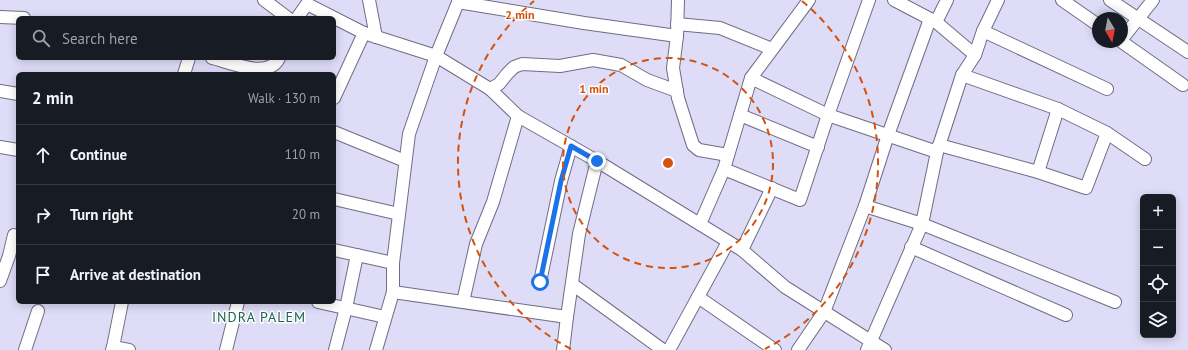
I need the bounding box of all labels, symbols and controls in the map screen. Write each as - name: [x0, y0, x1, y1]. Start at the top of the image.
- text: 2 min: [505, 7, 535, 22]
- north arrow: [1092, 12, 1128, 48]
- search box: [16, 16, 336, 60]
- icon: search: [30, 27, 52, 49]
- text: Search here: [62, 29, 138, 48]
- text: 1 min: [579, 81, 609, 96]
- text: 2 min: [32, 87, 73, 109]
- text: Walk · 130 m: [248, 90, 320, 107]
- icon: ahead: [32, 144, 54, 166]
- text: Continue: [70, 145, 127, 164]
- text: 110 m: [285, 146, 320, 163]
- route end: [588, 152, 606, 170]
- centre of rings: [661, 156, 675, 170]
- map controls: [1140, 194, 1176, 338]
- button: +: [1140, 194, 1176, 230]
- icon: right: [32, 204, 54, 226]
- text: Turn right: [70, 205, 133, 224]
- text: 20 m: [292, 206, 320, 223]
- button: −: [1140, 230, 1176, 266]
- icon: arrive: [32, 264, 54, 286]
- text: Arrive at destination: [70, 265, 201, 284]
- button: locate: [1140, 266, 1176, 302]
- route start: [531, 273, 549, 291]
- button: layers: [1140, 302, 1176, 338]
- district label: INDRA PALEM: [212, 308, 306, 326]

